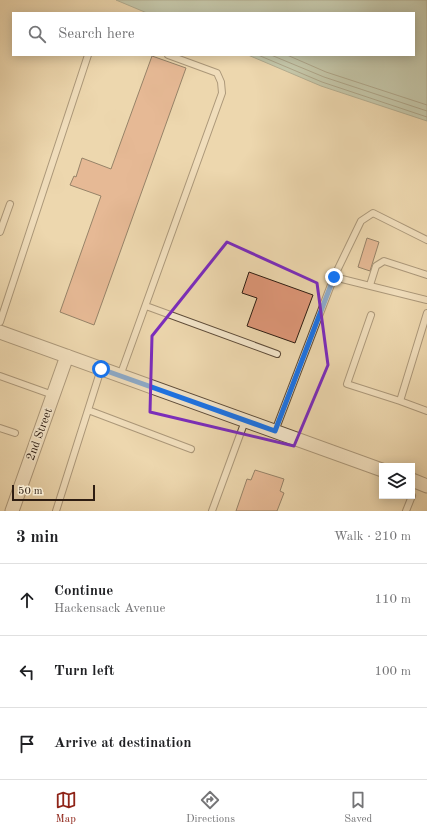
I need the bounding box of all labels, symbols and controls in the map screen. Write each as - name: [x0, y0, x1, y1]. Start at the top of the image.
- search box: [12, 12, 415, 56]
- icon: search: [26, 23, 48, 45]
- text: Search here: [58, 27, 135, 42]
- route end: [325, 268, 343, 286]
- route start: [92, 360, 110, 378]
- street label: 2nd Street: [25, 407, 55, 462]
- map controls: [379, 463, 415, 499]
- button: layers: [379, 463, 415, 499]
- scale bar: [12, 483, 95, 502]
- text: 50 m: [18, 486, 43, 497]
- text: 3 min: [16, 529, 59, 546]
- text: Walk · 210 m: [334, 530, 411, 543]
- text: Continue: [54, 584, 113, 599]
- icon: ahead: [16, 589, 38, 611]
- text: 110 m: [374, 593, 411, 606]
- text: Hackensack Avenue: [54, 602, 166, 615]
- icon: left: [16, 661, 38, 683]
- text: Turn left: [54, 664, 114, 679]
- text: 100 m: [374, 665, 411, 678]
- icon: arrive: [16, 733, 38, 755]
- text: Arrive at destination: [54, 736, 192, 751]
- tab: Map: [55, 789, 77, 827]
- tab: Directions: [186, 789, 235, 827]
- tab: Saved: [344, 789, 372, 827]

